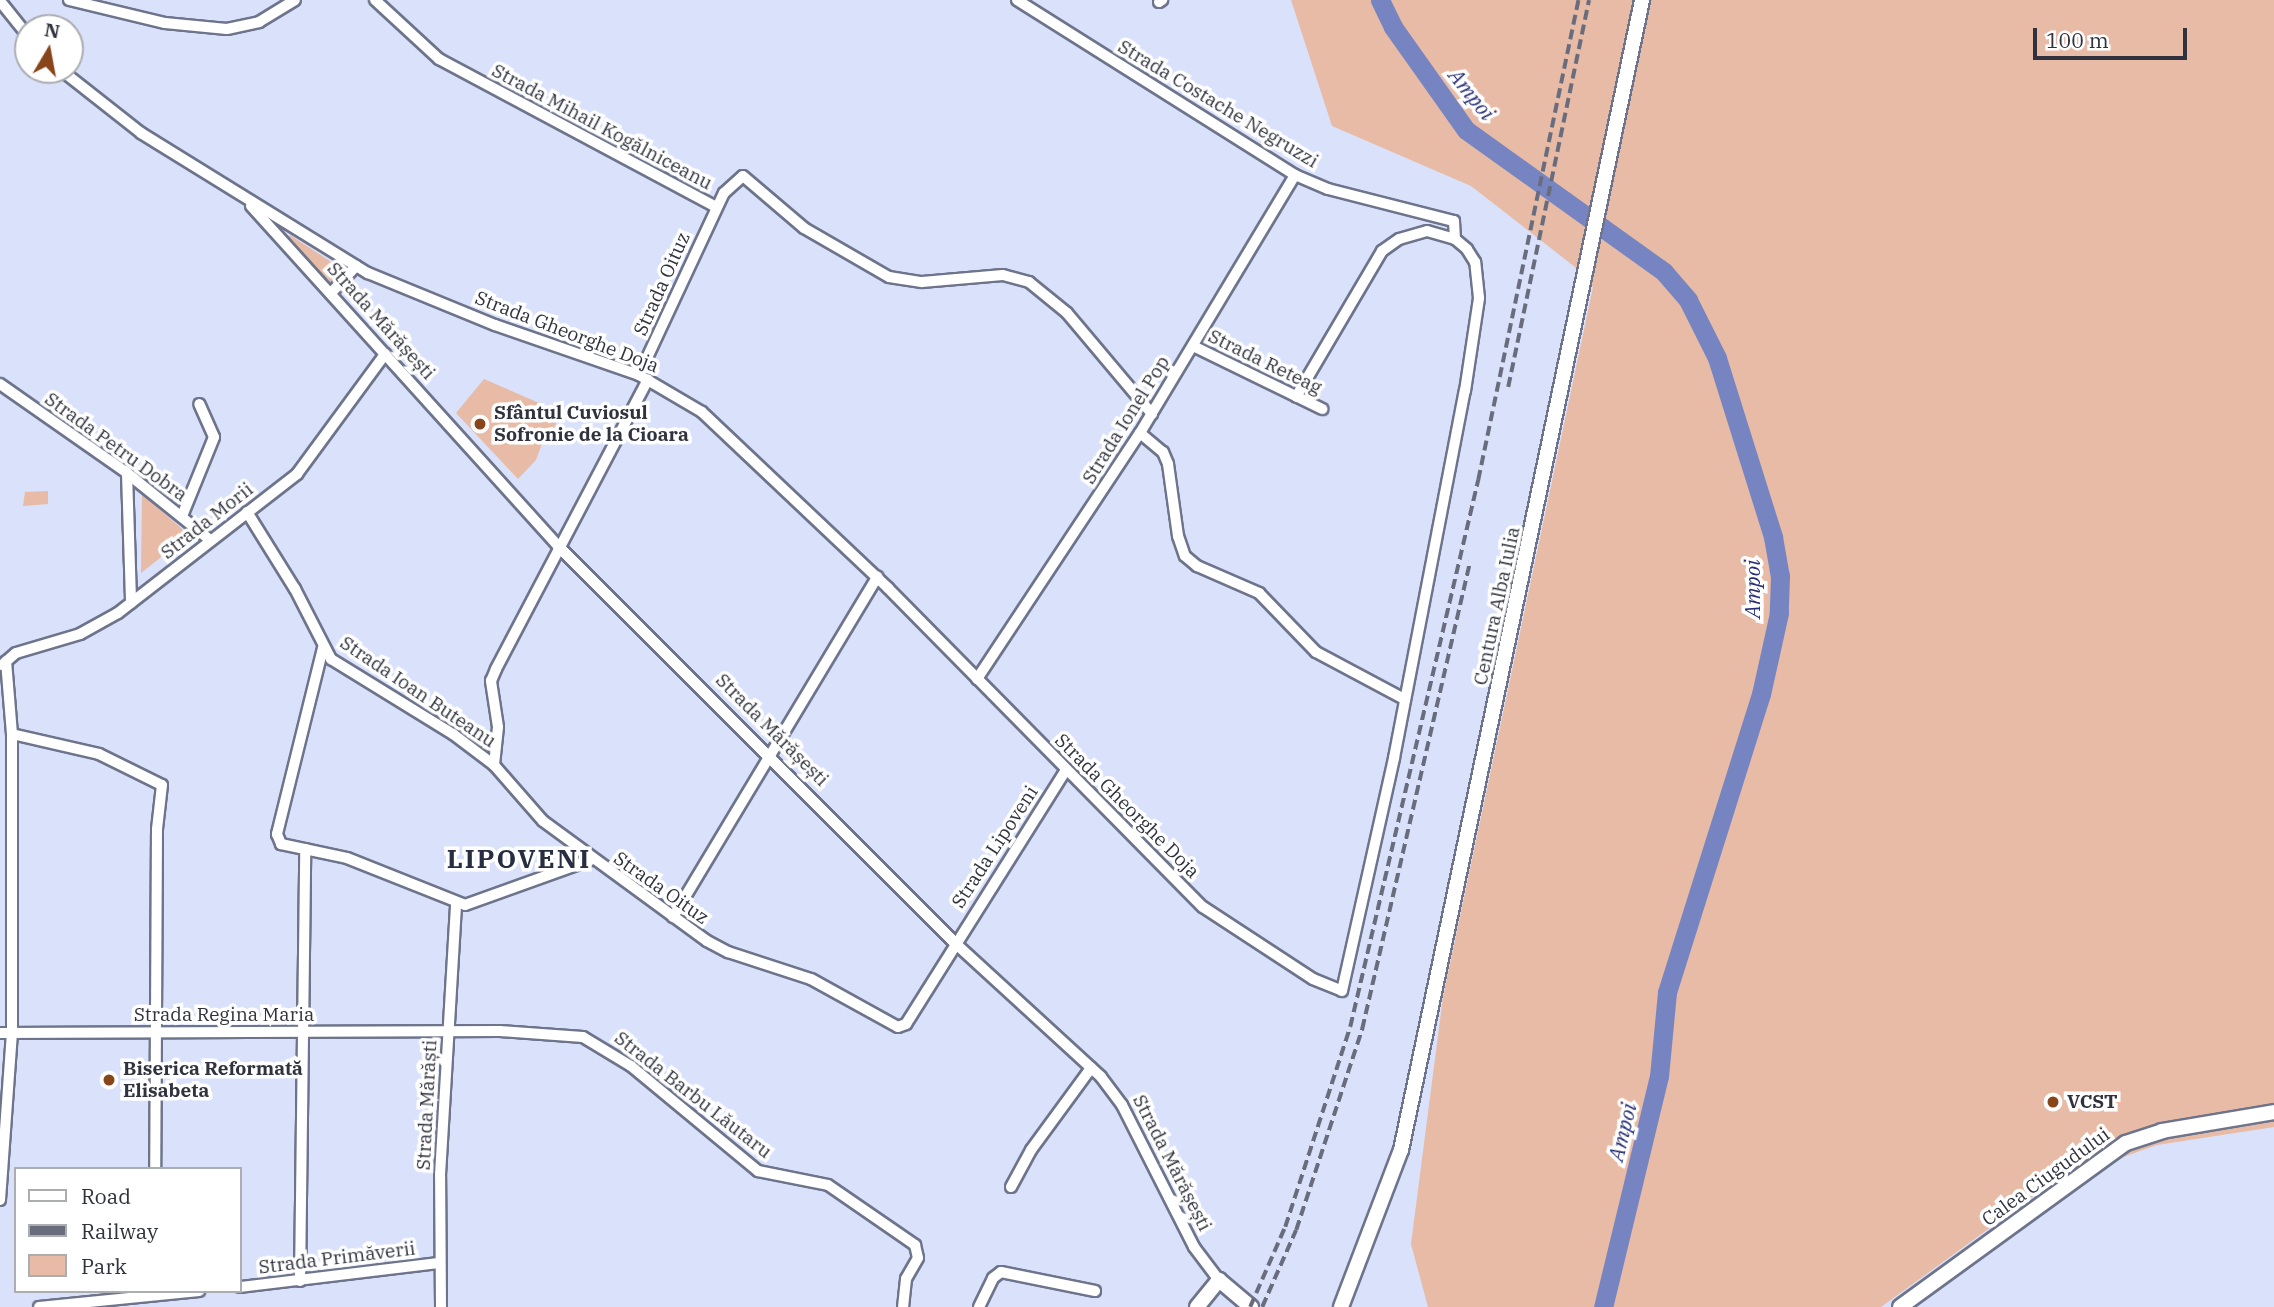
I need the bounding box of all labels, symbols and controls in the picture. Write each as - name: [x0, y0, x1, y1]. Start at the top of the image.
- north arrow: [14, 14, 84, 84]
- scale bar: [2036, 14, 2190, 58]
- text: N: [43, 17, 62, 43]
- text: 100 m: [2046, 26, 2109, 54]
- street label: Strada Costache Negruzzi: [1114, 35, 1322, 173]
- street label: Strada Mihail Kogălniceanu: [488, 59, 716, 195]
- water label: Ampoi: [1444, 63, 1500, 125]
- street label: Strada Oituz: [629, 229, 695, 339]
- street label: Strada Mărășești: [322, 258, 440, 384]
- street label: Strada Gheorghe Doja: [472, 286, 662, 378]
- street label: Strada Reteag: [1205, 325, 1325, 399]
- street label: Strada Ionel Pop: [1077, 352, 1175, 488]
- street label: Strada Petru Dobra: [40, 388, 192, 506]
- place label: Sfântul Cuviosul Sofronie de la Cioara: [494, 402, 689, 446]
- marker: Sfântul Cuviosul Sofronie de la Cioara: [472, 416, 488, 432]
- street label: Strada Morii: [156, 478, 258, 564]
- street label: Centura Alba Iulia: [1469, 525, 1525, 687]
- water label: Ampoi: [1739, 559, 1765, 619]
- street label: Strada Ioan Buteanu: [336, 631, 500, 753]
- street label: Strada Mărășești: [711, 669, 833, 791]
- street label: Strada Gheorghe Doja: [1050, 729, 1204, 883]
- street label: Strada Lipoveni: [947, 782, 1043, 912]
- district label: LIPOVENI: [448, 843, 590, 875]
- street label: Strada Oituz: [609, 847, 713, 929]
- street label: Strada Regina Maria: [134, 1004, 314, 1026]
- street label: Strada Barbu Lăutaru: [610, 1027, 776, 1163]
- street label: Strada Mărăști: [412, 1039, 442, 1171]
- place label: Biserica Reformată Elisabeta: [123, 1058, 303, 1102]
- marker: Biserica Reformată Elisabeta: [101, 1072, 117, 1088]
- street label: Strada Mărășești: [1128, 1091, 1216, 1235]
- place label: VCST: [2067, 1091, 2118, 1113]
- marker: VCST: [2045, 1094, 2061, 1110]
- water label: Ampoi: [1603, 1100, 1641, 1164]
- street label: Calea Ciugudului: [1978, 1123, 2114, 1231]
- legend: [14, 1167, 242, 1293]
- text: Road: [81, 1182, 131, 1210]
- text: Railway: [81, 1217, 158, 1245]
- street label: Strada Primăverii: [257, 1237, 417, 1279]
- text: Park: [81, 1252, 127, 1280]

